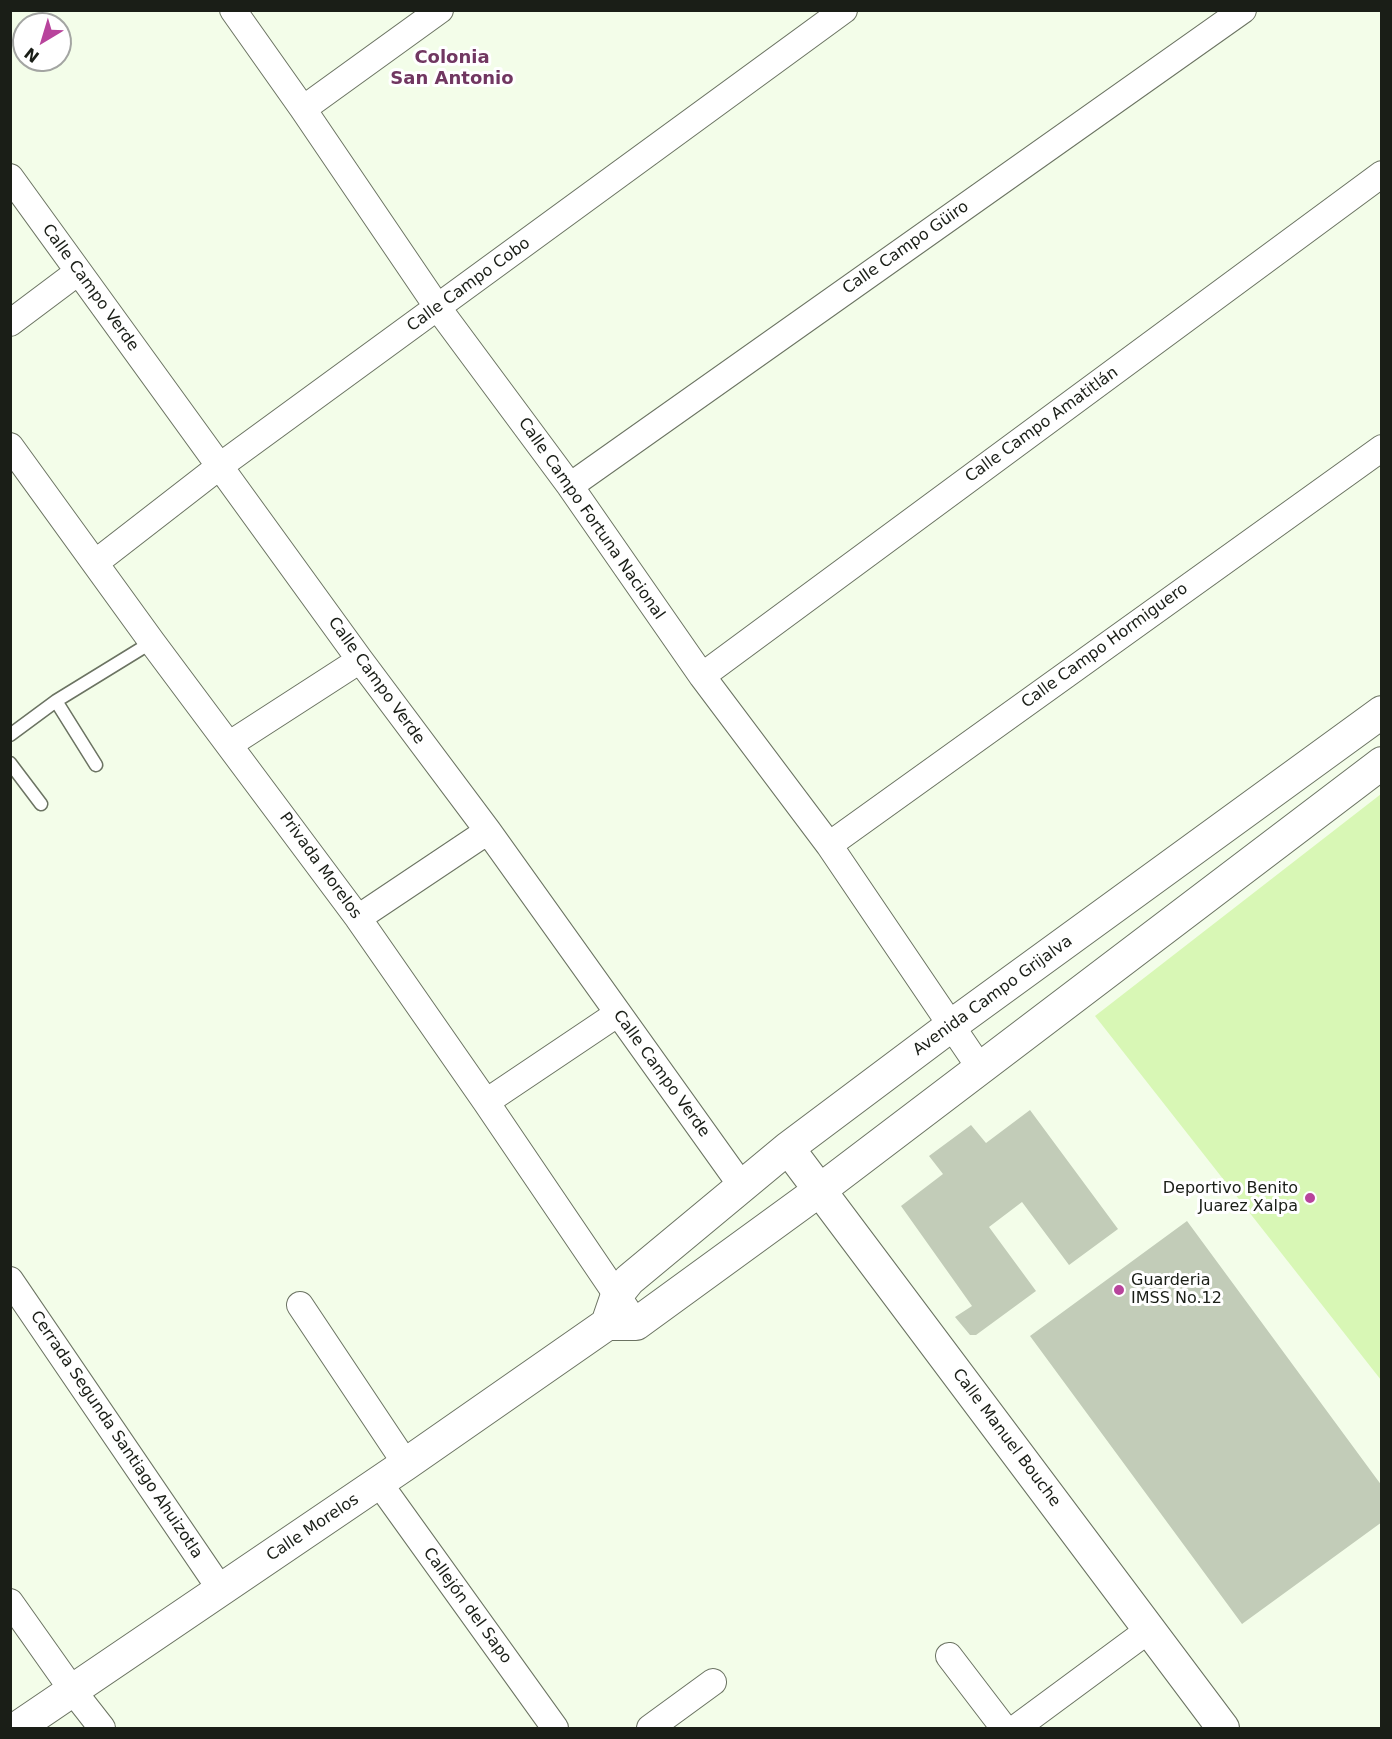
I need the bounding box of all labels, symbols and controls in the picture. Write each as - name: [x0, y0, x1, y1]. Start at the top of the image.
- north arrow: [12, 12, 72, 72]
- text: N: [21, 43, 43, 67]
- district label: Colonia San Antonio: [390, 47, 514, 90]
- street label: Calle Campo Güiro: [839, 197, 973, 299]
- street label: Calle Campo Verde: [37, 221, 143, 355]
- street label: Calle Campo Cobo: [404, 234, 534, 336]
- street label: Calle Campo Amatitlán: [962, 363, 1122, 487]
- street label: Calle Campo Fortuna Nacional: [514, 414, 668, 624]
- street label: Calle Campo Hormiguero: [1018, 579, 1192, 713]
- street label: Calle Campo Verde: [323, 614, 429, 748]
- street label: Privada Morelos: [275, 809, 365, 923]
- street label: Avenida Campo Grijalva: [910, 932, 1076, 1060]
- street label: Calle Campo Verde: [608, 1007, 714, 1141]
- place label: Deportivo Benito Juarez Xalpa: [1163, 1179, 1298, 1217]
- marker: Deportivo Benito Juarez Xalpa: [1303, 1191, 1317, 1205]
- place label: Guarderia IMSS No.12: [1131, 1271, 1222, 1309]
- marker: Guarderia IMSS No.12: [1112, 1283, 1126, 1297]
- street label: Cerrada Segunda Santiago Ahuizotla: [26, 1308, 206, 1562]
- street label: Calle Manuel Bouche: [948, 1365, 1064, 1511]
- street label: Calle Morelos: [263, 1490, 363, 1566]
- street label: Callejón del Sapo: [418, 1544, 516, 1668]

